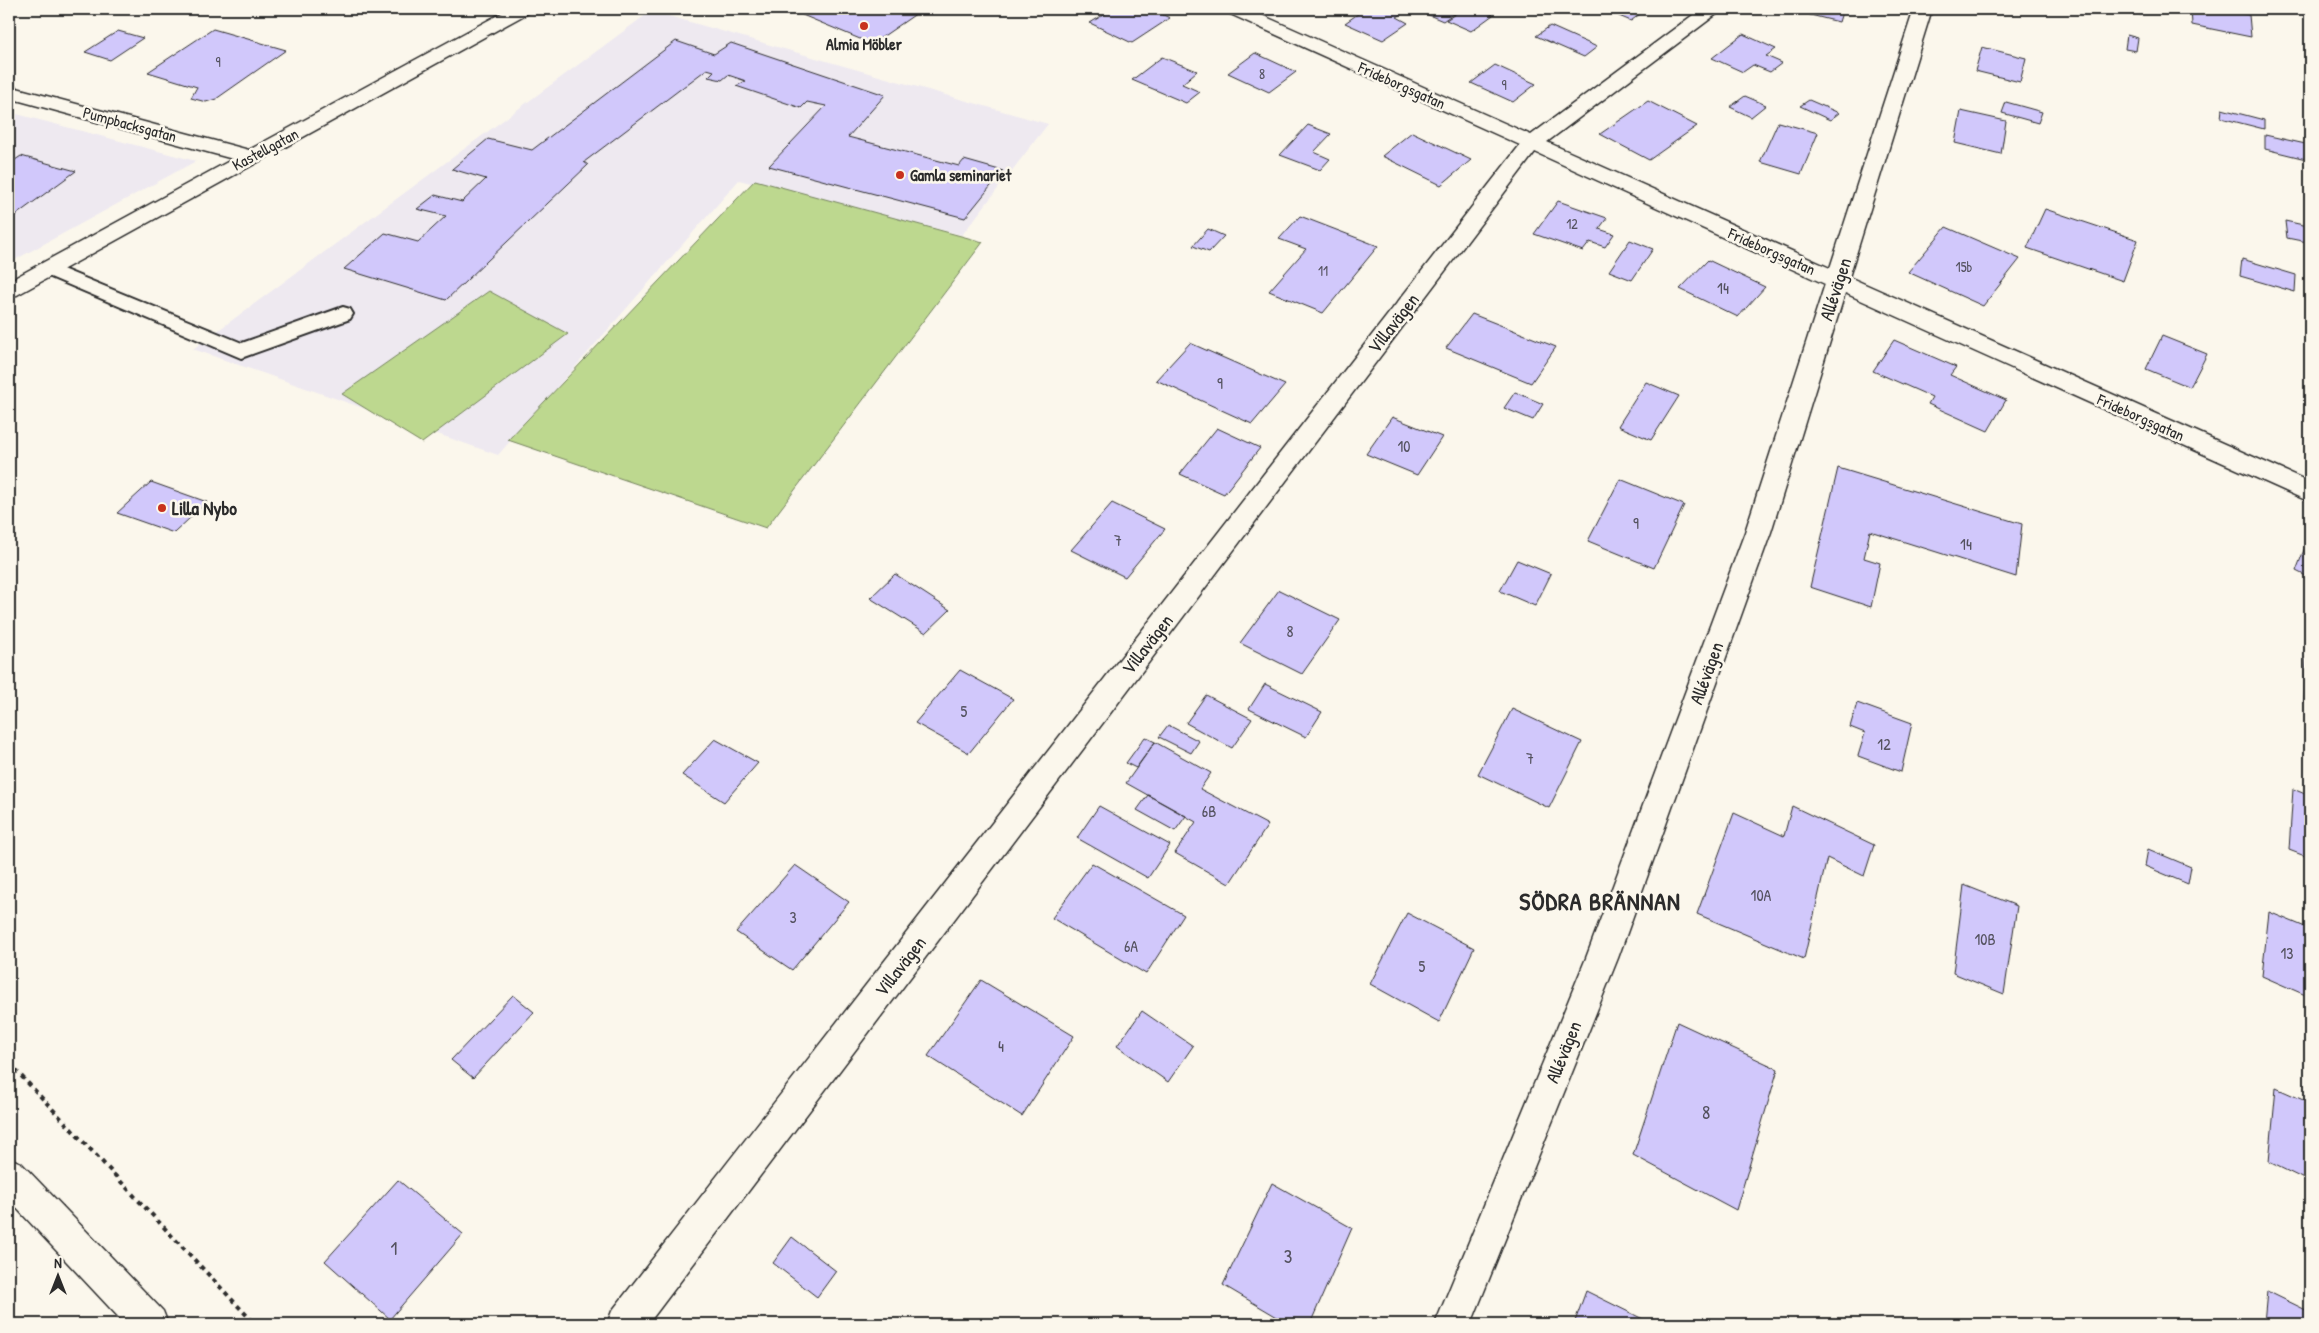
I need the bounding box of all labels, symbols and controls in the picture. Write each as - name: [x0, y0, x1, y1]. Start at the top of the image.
- marker: Almia Möbler: [858, 20, 870, 32]
- place label: Almia Möbler: [826, 33, 903, 55]
- house number: 9: [215, 52, 221, 71]
- street label: Frideborgsgatan: [1354, 56, 1449, 114]
- house number: 8: [1259, 64, 1265, 83]
- house number: 9: [1501, 75, 1507, 94]
- street label: Pumpbacksgatan: [81, 101, 179, 147]
- street label: Kastellgatan: [228, 122, 302, 176]
- place label: Gamla seminariet: [910, 164, 1012, 186]
- marker: Gamla seminariet: [894, 169, 906, 181]
- house number: 12: [1566, 214, 1578, 233]
- street label: Frideborgsgatan: [1724, 222, 1819, 280]
- street label: Allévägen: [1813, 254, 1857, 324]
- house number: 15b: [1956, 257, 1973, 276]
- house number: 11: [1318, 261, 1328, 280]
- house number: 14: [1717, 277, 1729, 299]
- street label: Villavägen: [1361, 287, 1425, 359]
- house number: 9: [1217, 372, 1223, 394]
- street label: Frideborgsgatan: [2093, 388, 2188, 446]
- house number: 10: [1398, 435, 1410, 457]
- place label: Lilla Nybo: [172, 495, 237, 522]
- marker: Lilla Nybo: [156, 502, 168, 514]
- house number: 9: [1633, 512, 1639, 534]
- house number: 7: [1114, 529, 1122, 551]
- house number: 14: [1960, 533, 1972, 555]
- street label: Villavägen: [1115, 608, 1179, 680]
- house number: 8: [1287, 620, 1294, 642]
- street label: Allévägen: [1683, 638, 1729, 708]
- house number: 5: [961, 700, 968, 722]
- house number: 12: [1877, 733, 1891, 755]
- house number: 7: [1526, 747, 1534, 769]
- house number: 6B: [1202, 800, 1216, 822]
- house number: 10A: [1751, 884, 1772, 906]
- district label: SÖDRA BRÄNNAN: [1519, 885, 1681, 917]
- house number: 3: [789, 906, 797, 928]
- house number: 10B: [1974, 928, 1996, 950]
- street label: Villavägen: [868, 930, 932, 1002]
- house number: 6A: [1124, 935, 1138, 957]
- house number: 13: [2281, 942, 2293, 964]
- house number: 5: [1419, 955, 1426, 977]
- street label: Allévägen: [1539, 1017, 1587, 1087]
- house number: 4: [998, 1035, 1004, 1057]
- house number: 8: [1702, 1099, 1710, 1125]
- house number: 1: [391, 1235, 398, 1261]
- house number: 3: [1284, 1243, 1292, 1269]
- north arrow: [32, 1250, 82, 1300]
- text: N: [54, 1253, 62, 1272]

